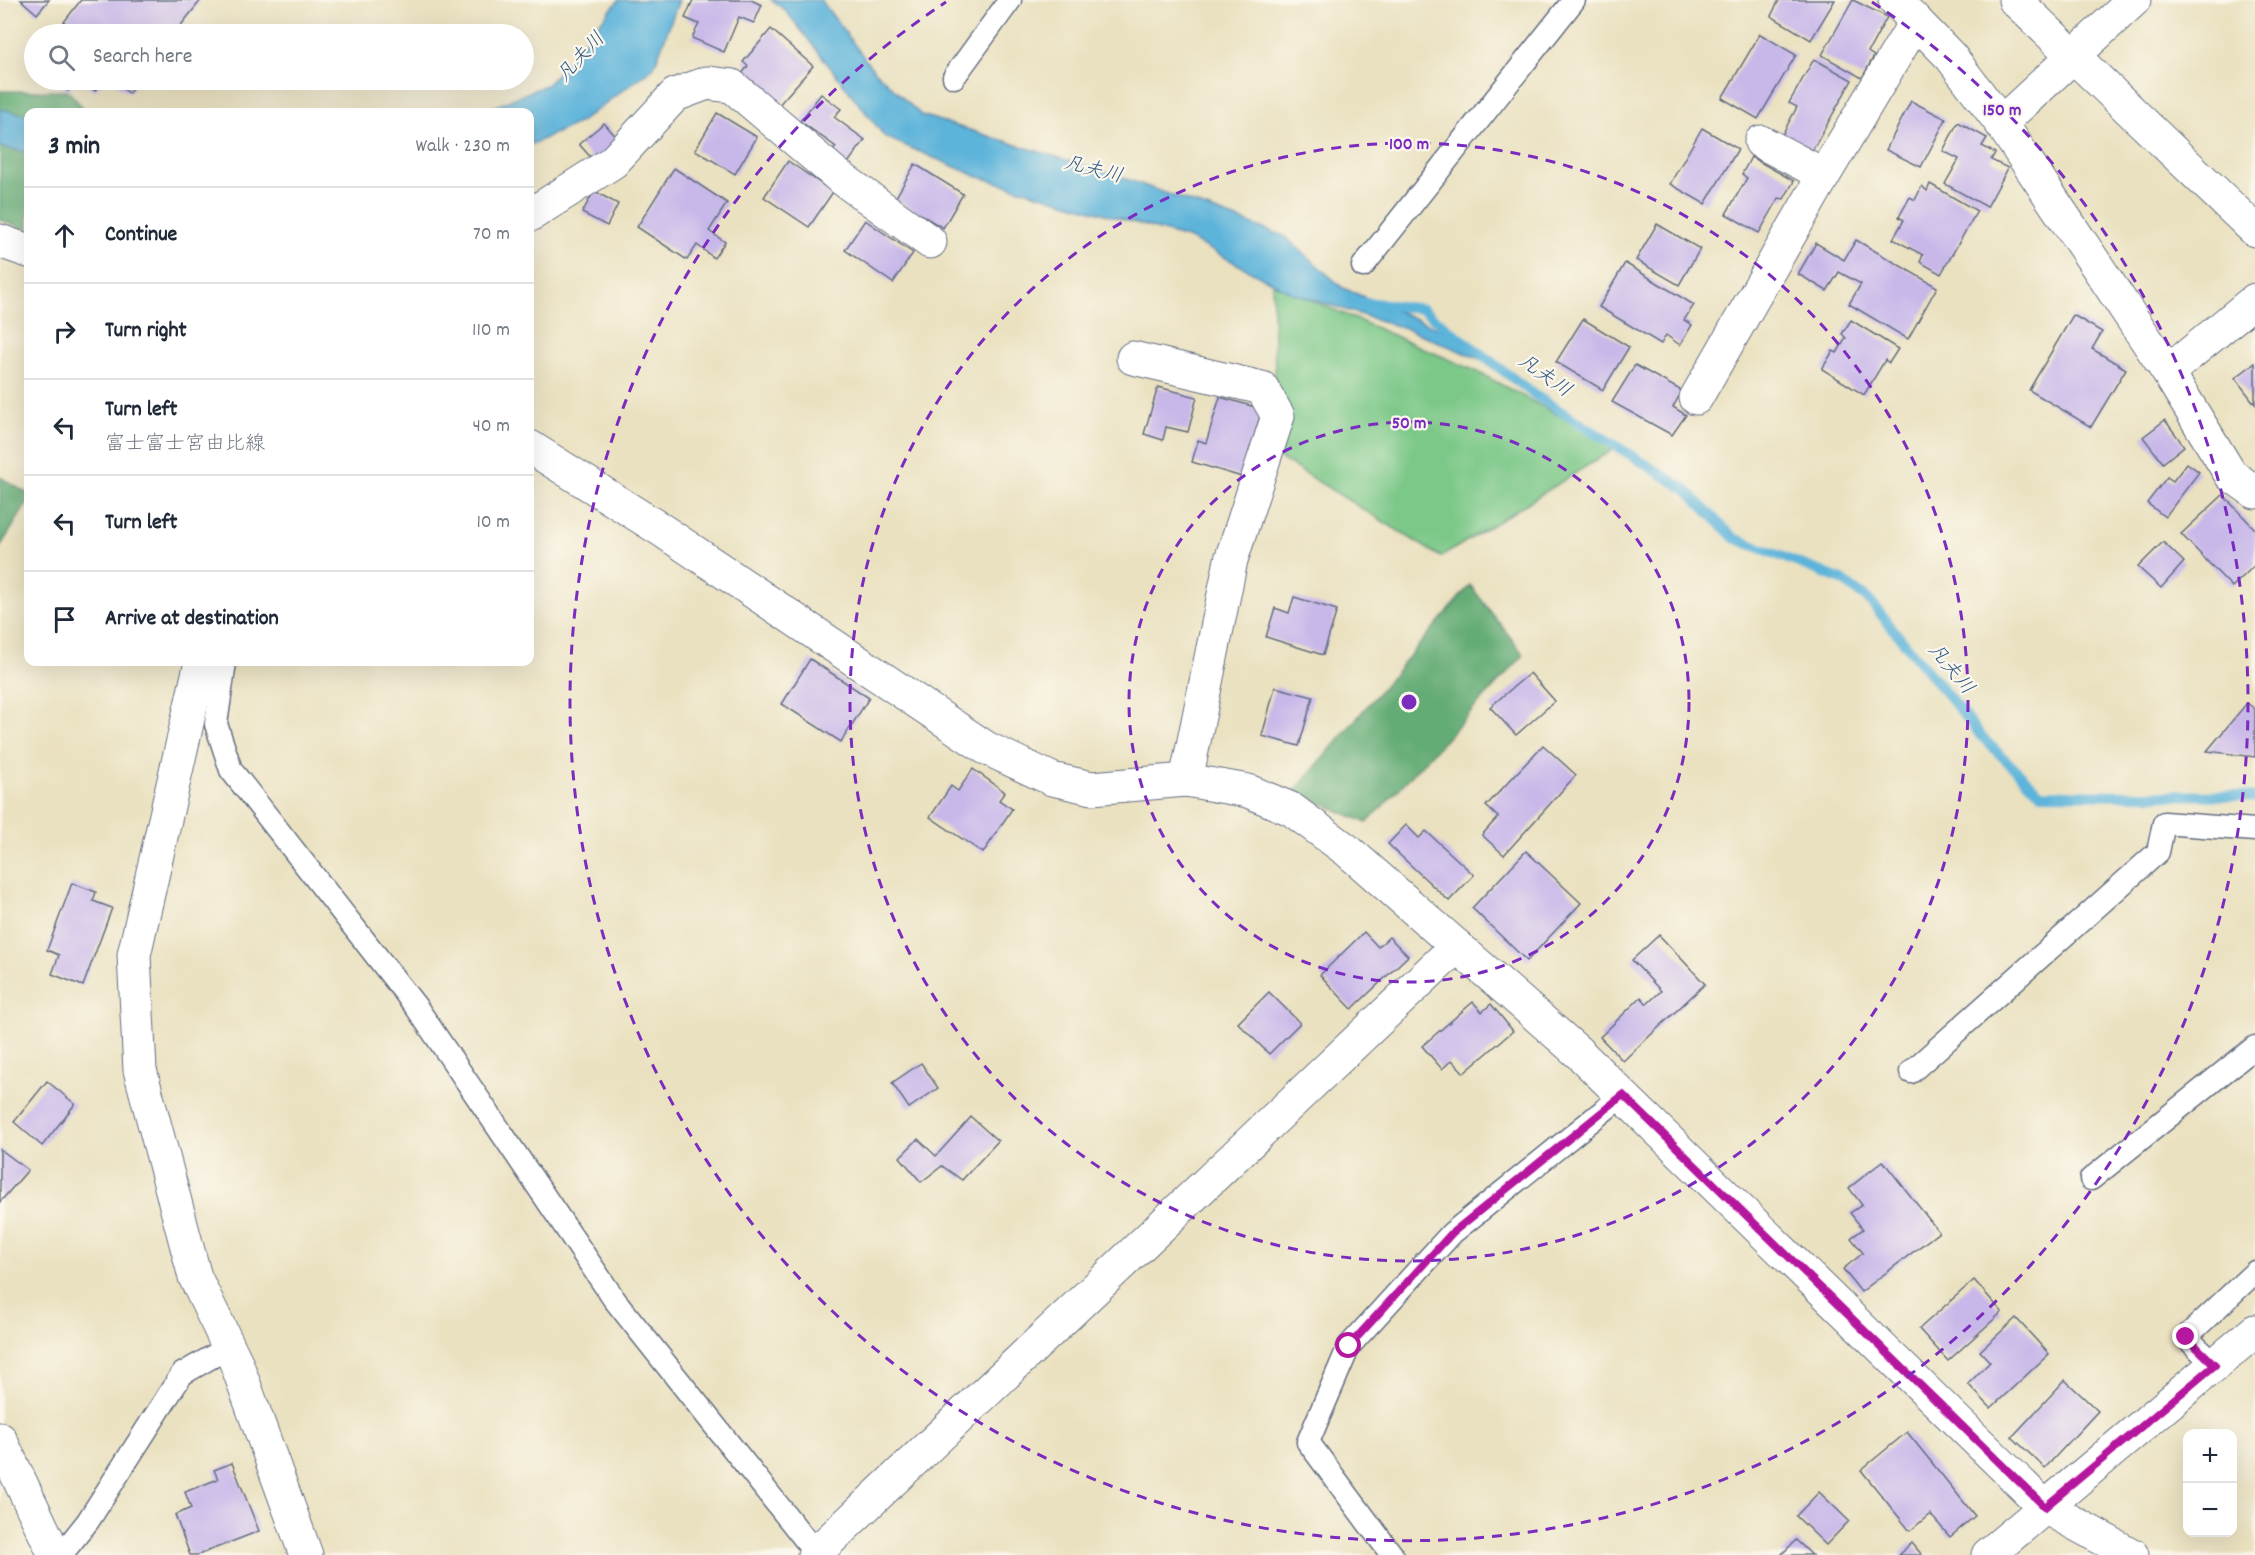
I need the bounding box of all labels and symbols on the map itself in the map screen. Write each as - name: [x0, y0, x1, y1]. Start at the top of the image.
- water label: 凡夫川: [551, 27, 613, 89]
- text: 150 m: [1983, 99, 2021, 124]
- text: 100 m: [1389, 133, 1429, 158]
- water label: 凡夫川: [1061, 150, 1125, 192]
- water label: 凡夫川: [1511, 348, 1577, 406]
- text: 50 m: [1392, 412, 1426, 437]
- water label: 凡夫川: [1920, 638, 1980, 702]
- centre of rings: [1399, 692, 1419, 712]
- route end: [2172, 1323, 2198, 1349]
- route start: [1335, 1332, 1361, 1358]

